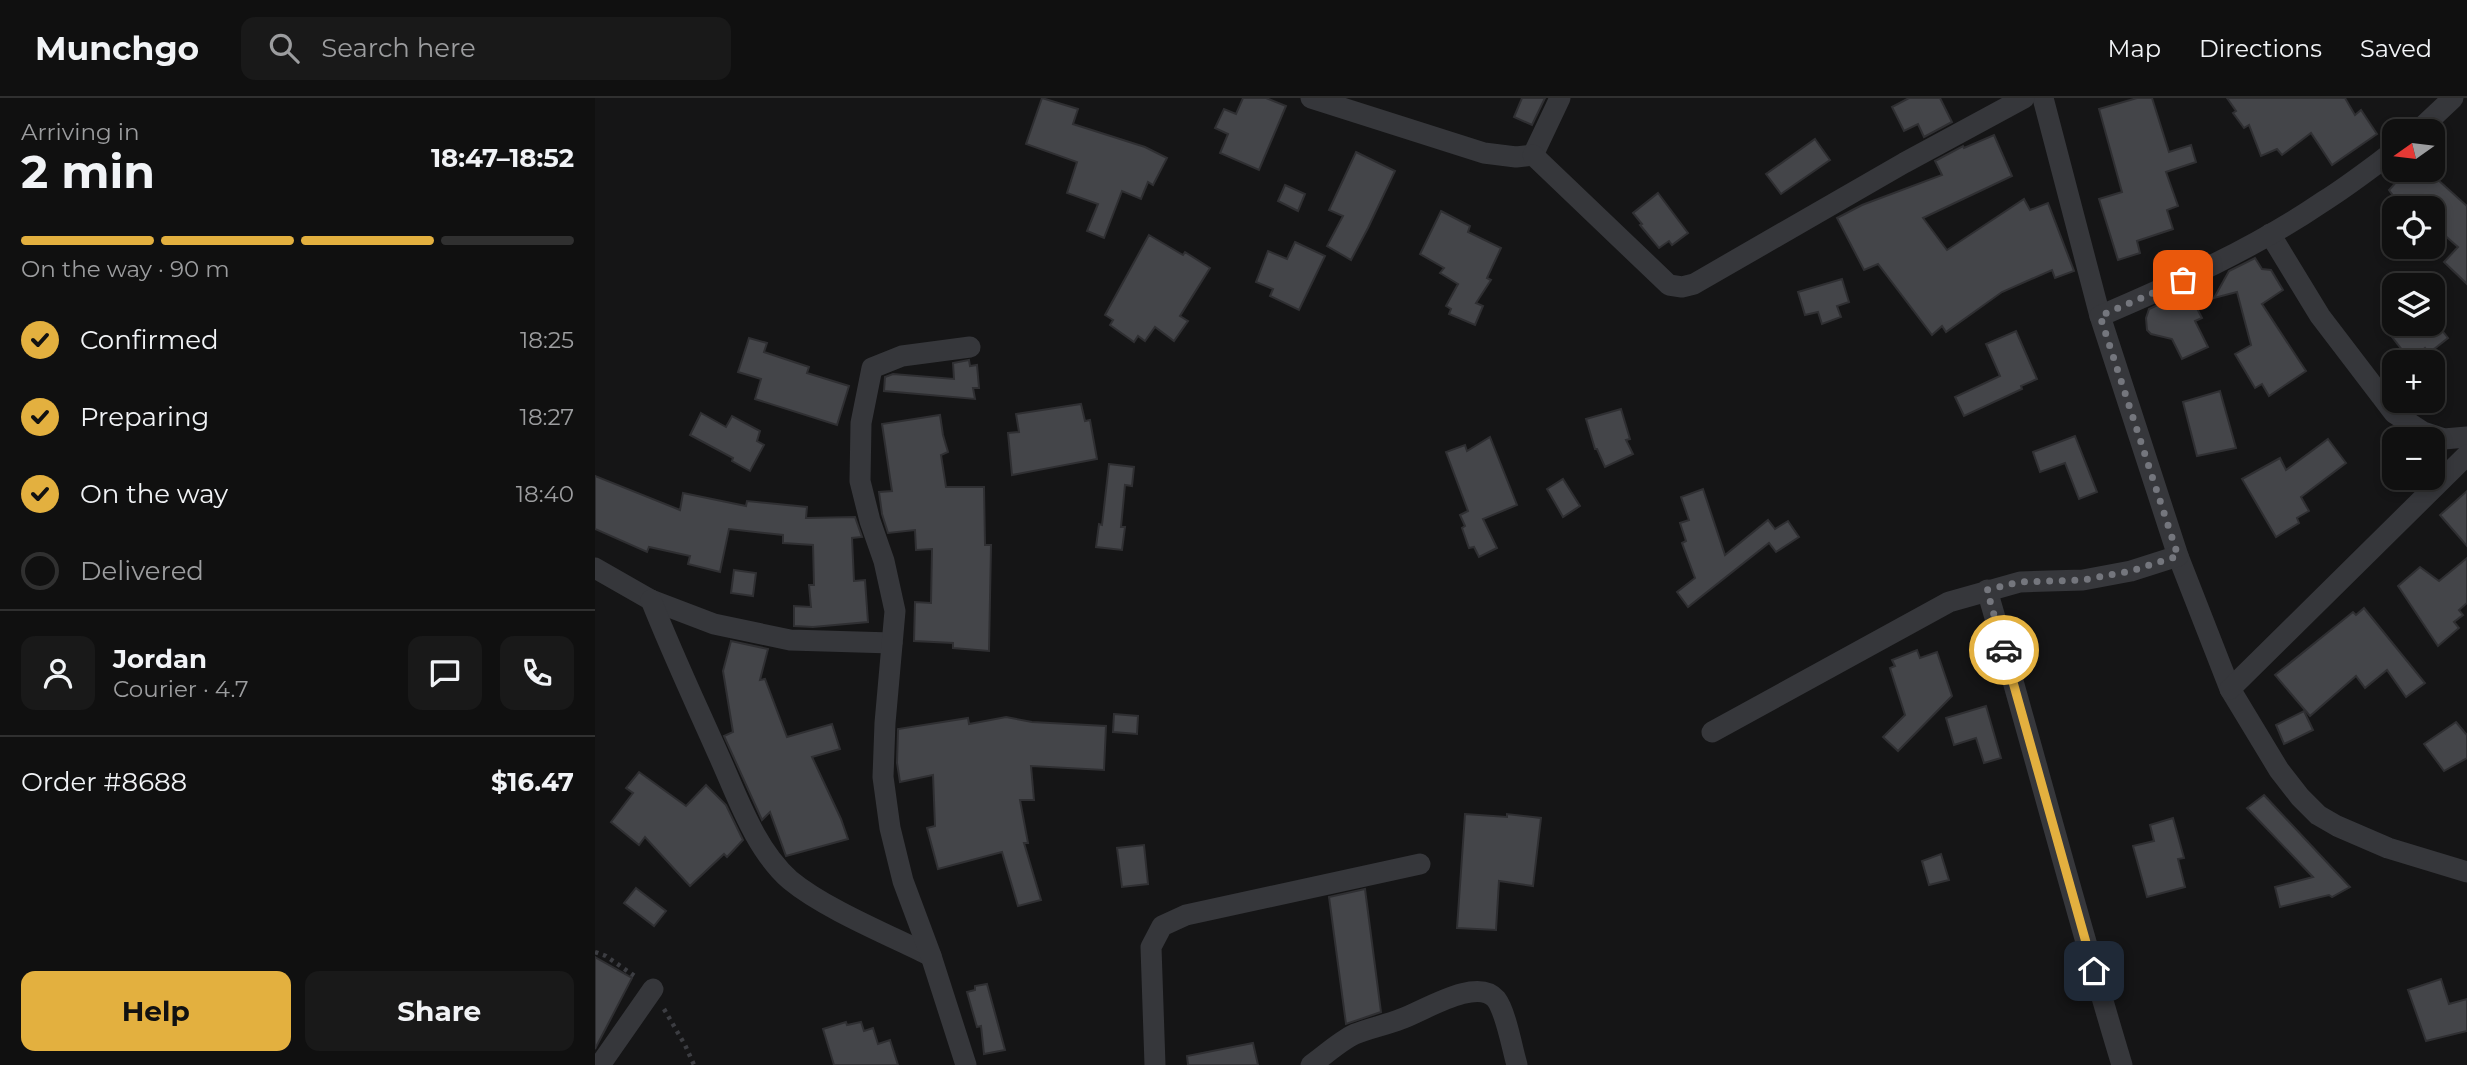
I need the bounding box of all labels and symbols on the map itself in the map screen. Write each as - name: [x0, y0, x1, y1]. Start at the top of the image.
- north arrow: [2382, 119, 2445, 182]
- pin: [2153, 250, 2213, 310]
- courier: [1969, 615, 2039, 685]
- pin: [2064, 941, 2124, 1001]

